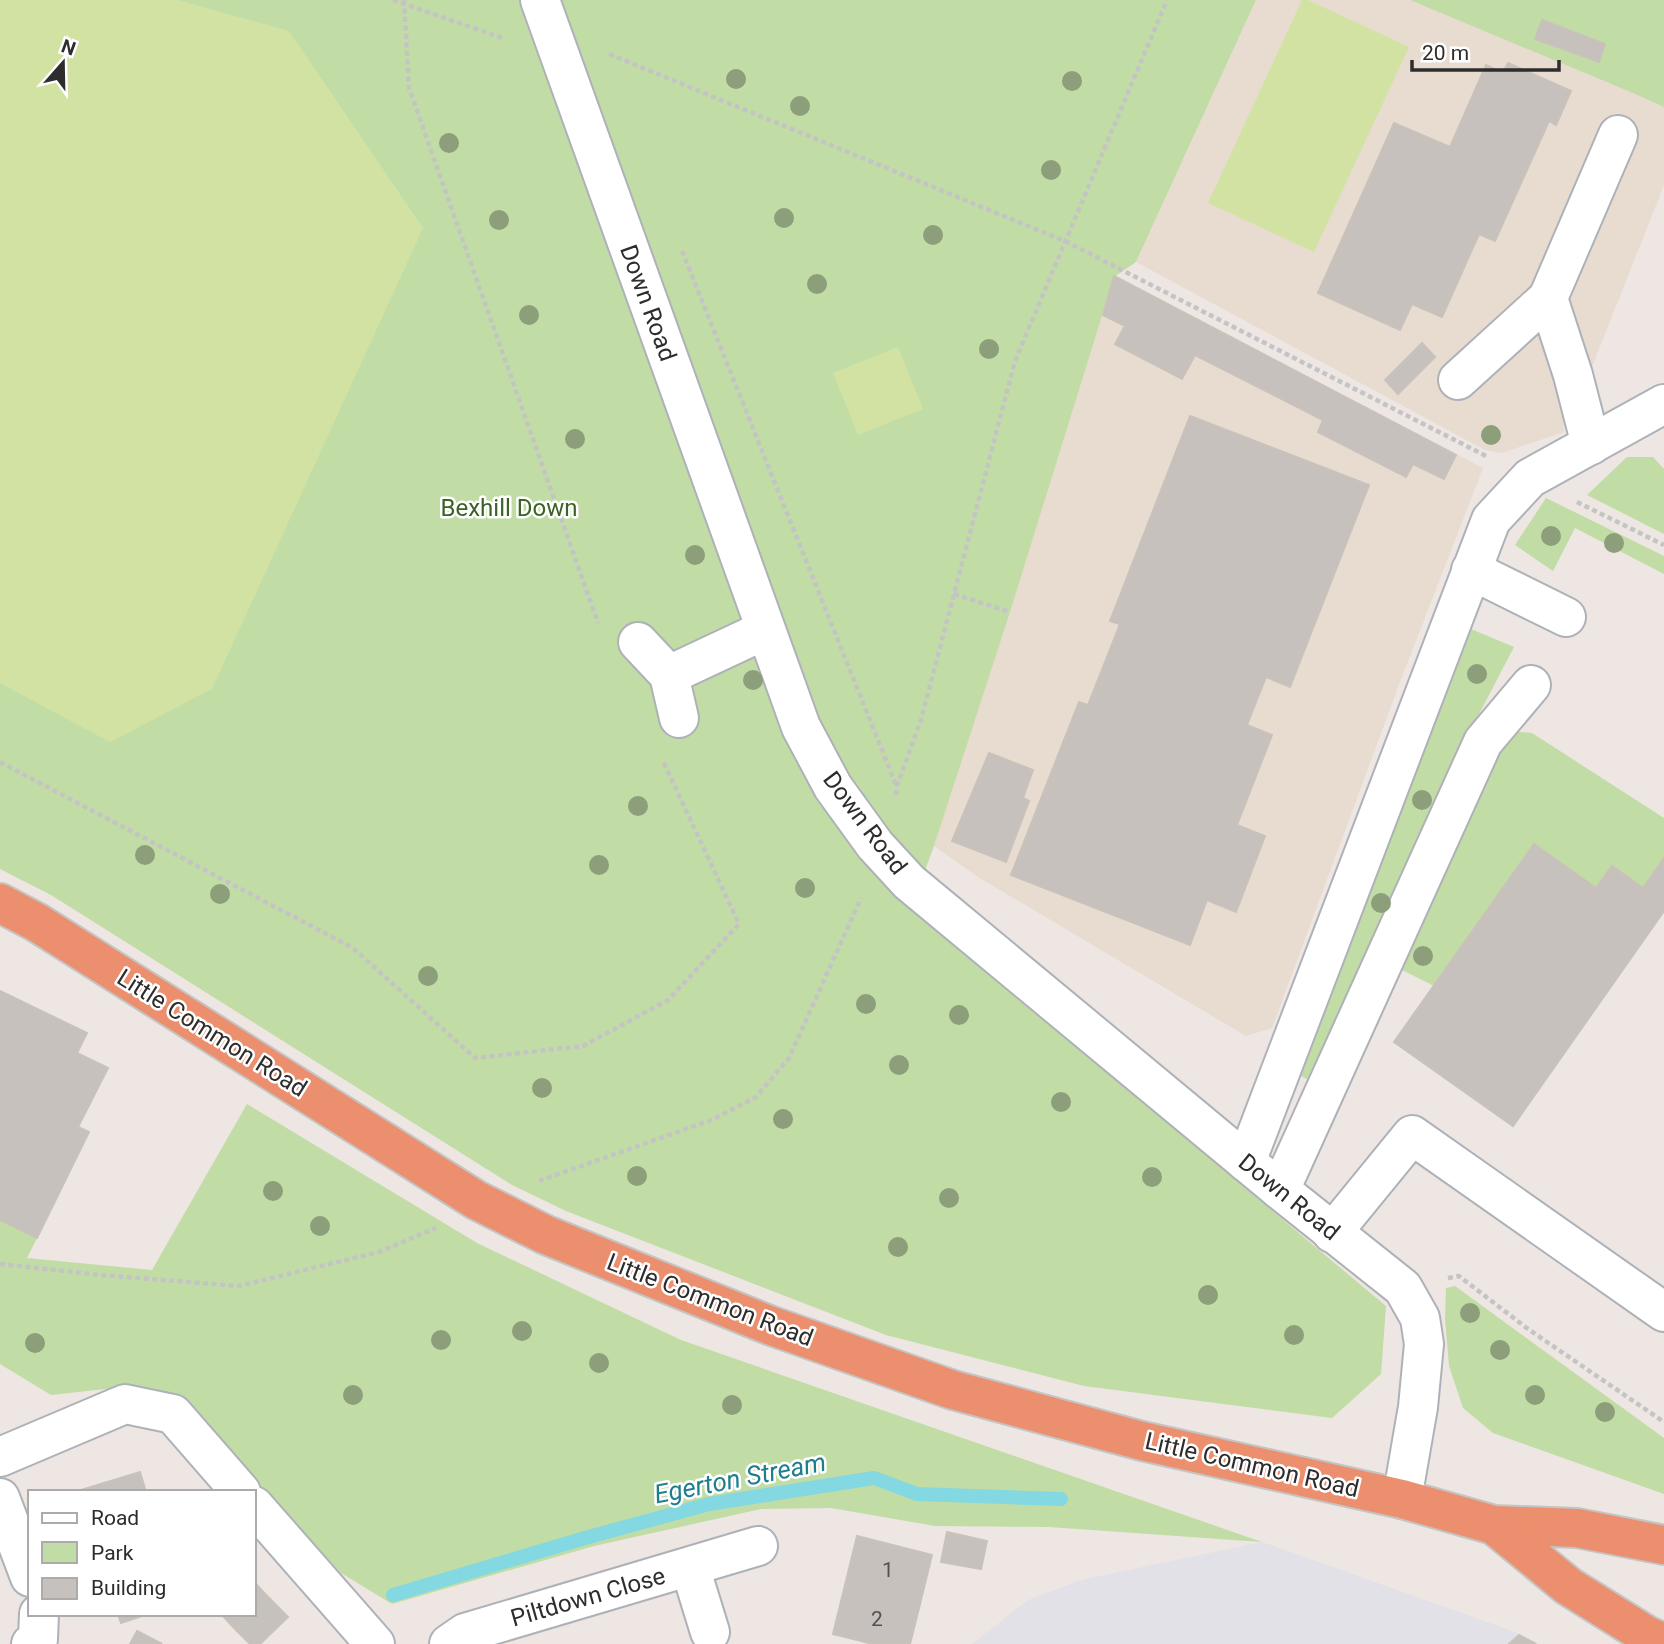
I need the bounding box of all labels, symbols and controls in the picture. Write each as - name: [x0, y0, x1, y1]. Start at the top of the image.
- north arrow: [28, 28, 98, 98]
- scale bar: [1412, 28, 1559, 72]
- text: N: [58, 34, 79, 61]
- text: 20 m: [1422, 41, 1469, 65]
- street label: Down Road: [614, 241, 682, 365]
- park label: Bexhill Down: [441, 494, 578, 522]
- street label: Down Road: [817, 766, 913, 880]
- street label: Little Common Road: [112, 963, 312, 1103]
- street label: Down Road: [1233, 1148, 1345, 1246]
- street label: Little Common Road: [603, 1248, 817, 1352]
- street label: Little Common Road: [1142, 1427, 1362, 1503]
- water label: Egerton Stream: [652, 1447, 828, 1509]
- legend: [28, 1490, 256, 1616]
- text: Road: [91, 1506, 139, 1530]
- text: Park: [91, 1541, 134, 1565]
- house number: 1: [882, 1558, 894, 1582]
- street label: Piltdown Close: [508, 1562, 668, 1632]
- text: Building: [91, 1576, 166, 1600]
- house number: 2: [871, 1607, 883, 1631]

